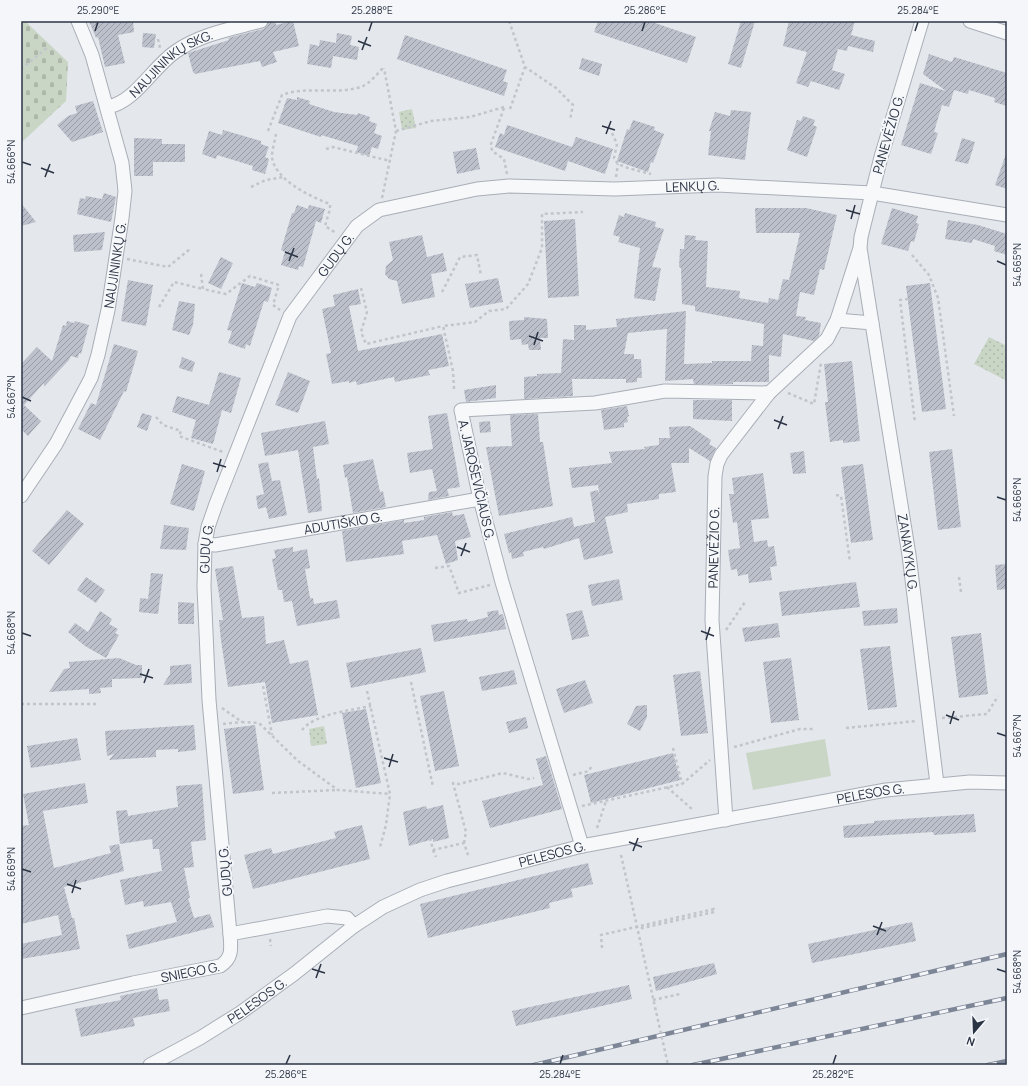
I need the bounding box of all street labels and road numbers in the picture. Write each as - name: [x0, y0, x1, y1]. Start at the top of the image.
- street label: NAUJININKŲ SKG.: [125, 26, 215, 101]
- street label: PANEVĖŽIO G.: [868, 92, 908, 176]
- street label: LENKŲ G.: [665, 176, 720, 196]
- street label: NAUJININKŲ G.: [99, 221, 130, 310]
- street label: GUDŲ G.: [313, 229, 358, 280]
- street label: A. JAROŠEVIČIAUS G.: [454, 418, 500, 542]
- street label: PANEVĖŽIO G.: [704, 506, 723, 589]
- street label: ADUTIŠKIO G.: [302, 507, 384, 538]
- street label: ZANAVYKŲ G.: [894, 512, 922, 593]
- street label: GUDŲ G.: [195, 520, 218, 574]
- street label: PELESOS G.: [835, 779, 905, 808]
- street label: PELESOS G.: [517, 836, 587, 871]
- street label: GUDŲ G.: [214, 845, 236, 897]
- street label: SNIEGO G.: [159, 957, 221, 986]
- street label: PELESOS G.: [224, 973, 290, 1028]

